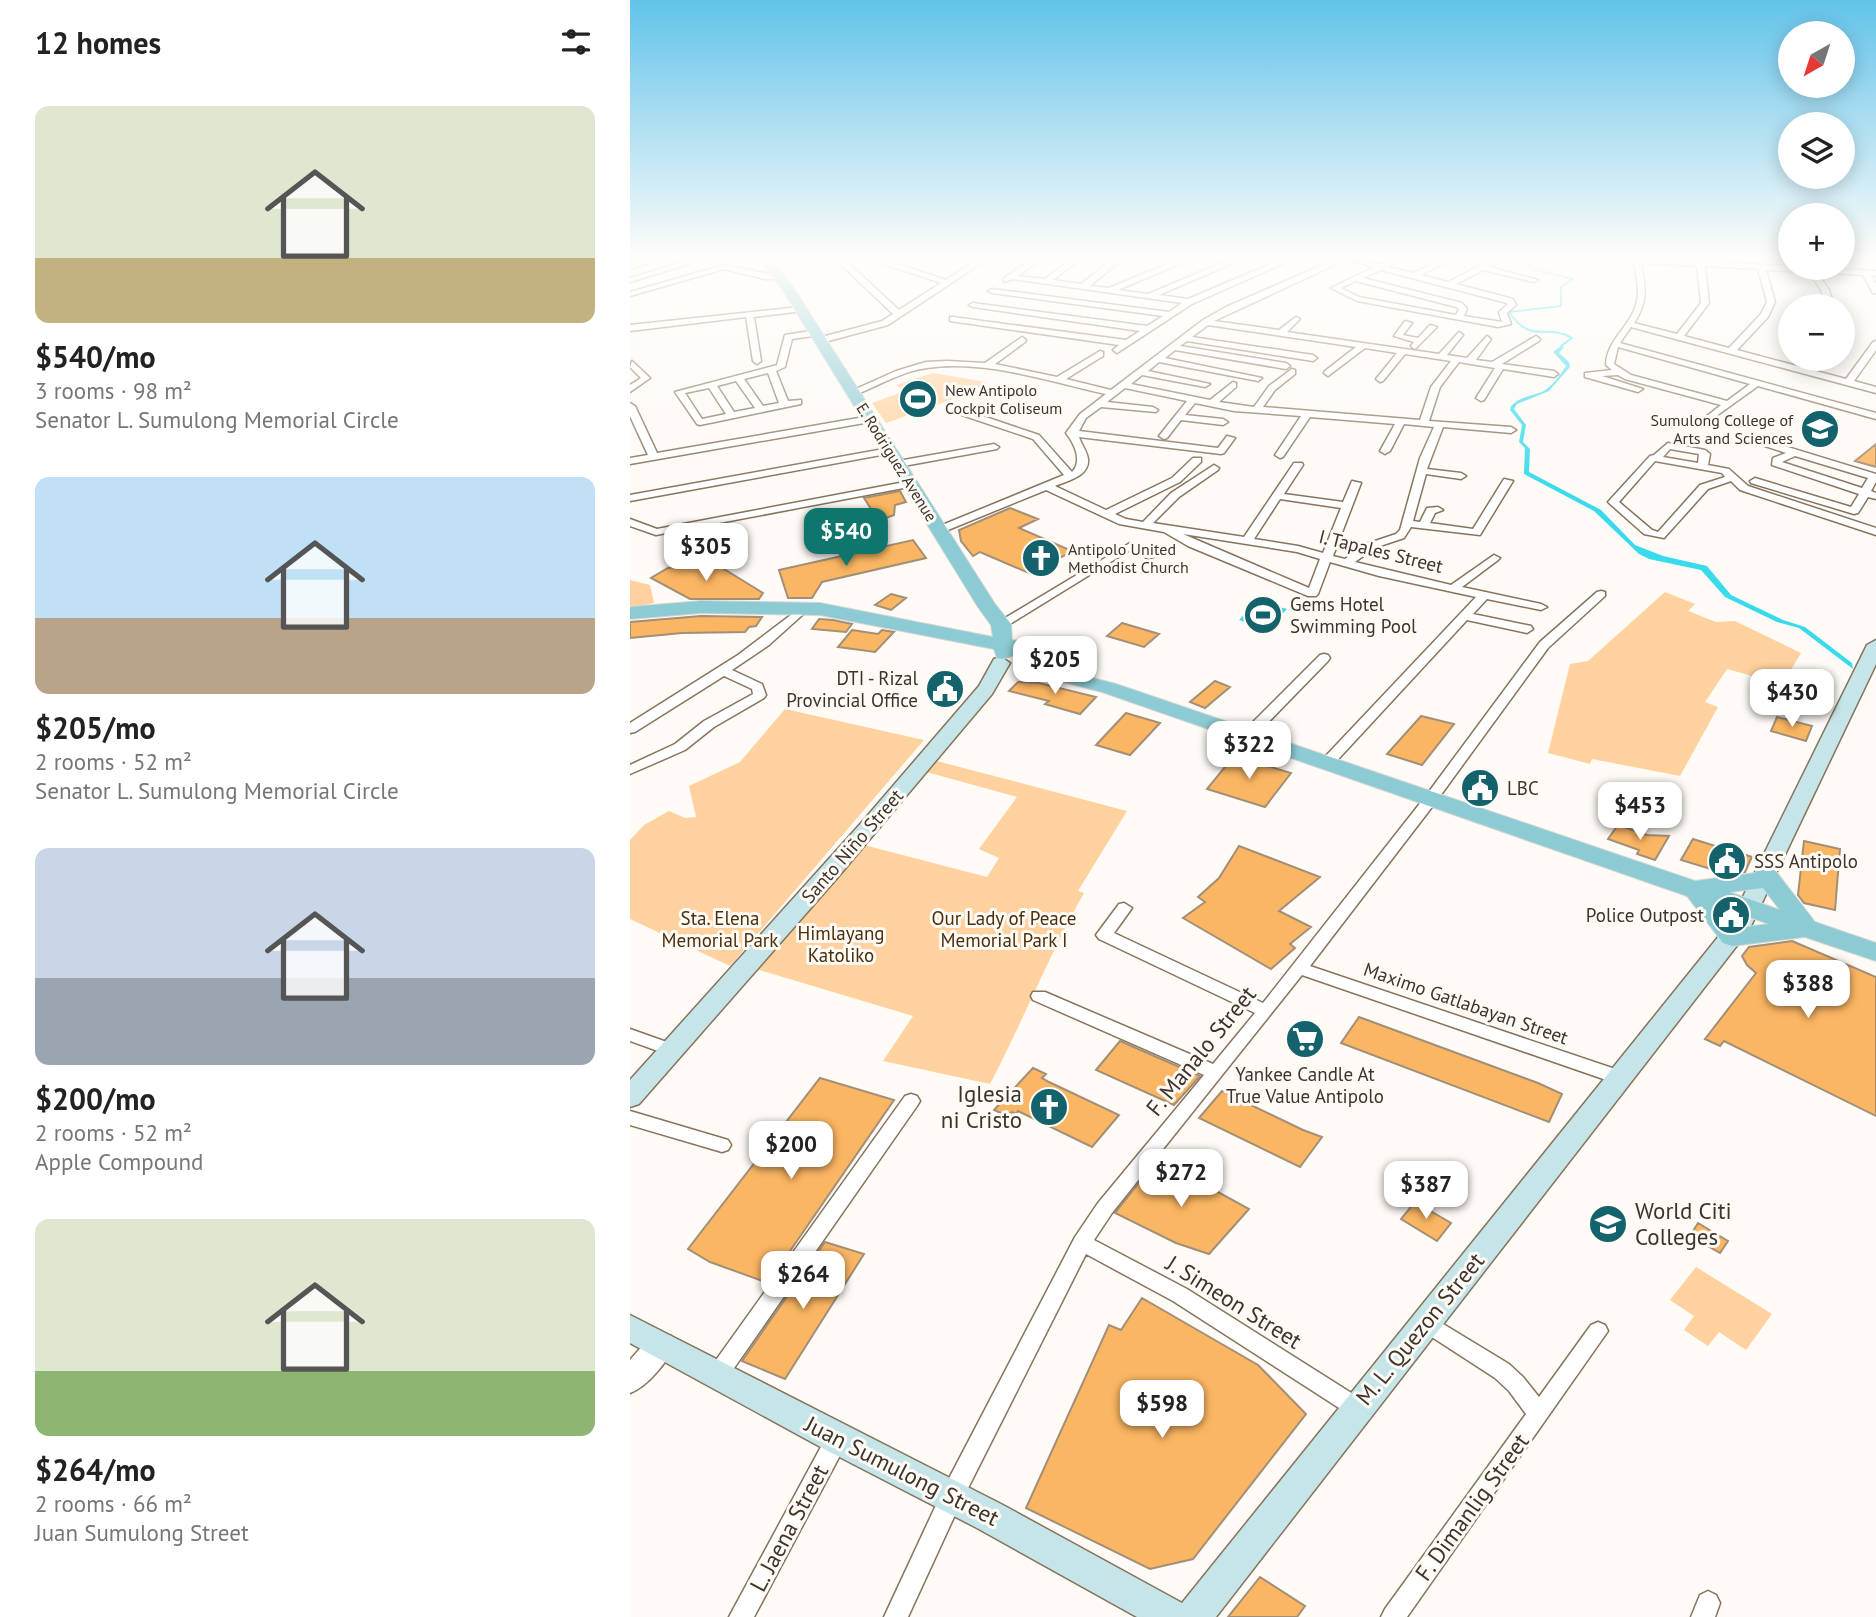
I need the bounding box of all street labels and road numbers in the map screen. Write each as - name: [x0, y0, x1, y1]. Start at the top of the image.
- street label: E. Rodriguez Avenue: [852, 399, 942, 525]
- street label: I. Tapales Street: [1316, 524, 1446, 578]
- street label: Santo Niño Street: [796, 784, 908, 908]
- street label: Maximo Gatlabayan Street: [1361, 957, 1572, 1049]
- street label: F. Manalo Street: [1139, 980, 1262, 1121]
- street label: M. L. Quezon Street: [1349, 1246, 1490, 1411]
- street label: J. Simeon Street: [1160, 1248, 1308, 1355]
- street label: Juan Sumulong Street: [800, 1409, 1004, 1532]
- street label: F. Dimanlig Street: [1408, 1427, 1535, 1586]
- street label: L. Jaena Street: [743, 1459, 834, 1596]

